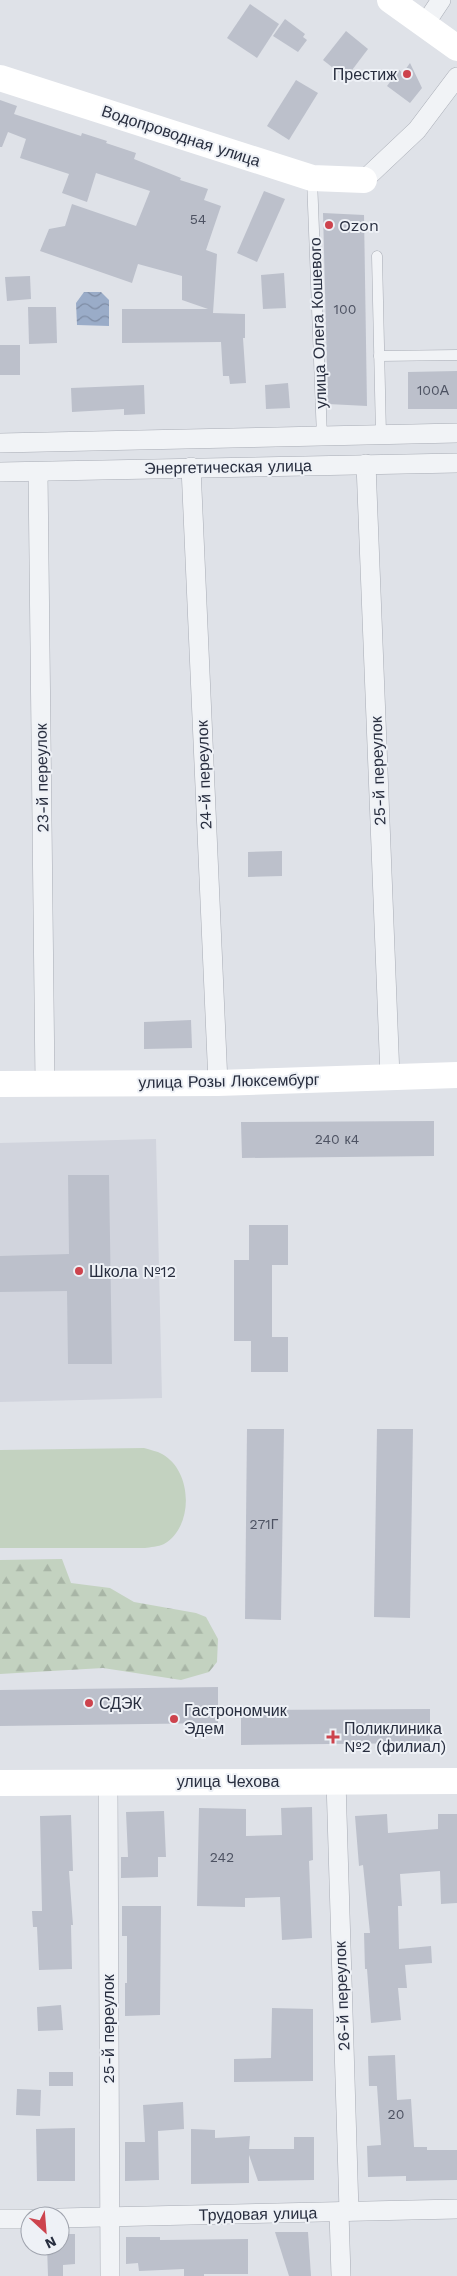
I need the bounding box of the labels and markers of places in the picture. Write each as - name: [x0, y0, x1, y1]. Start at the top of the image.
- place label: Престиж: [333, 65, 397, 84]
- marker: Престиж: [401, 68, 413, 80]
- place label: Ozon: [339, 216, 379, 235]
- marker: Ozon: [323, 219, 335, 231]
- place label: Школа №12: [89, 1262, 176, 1281]
- marker: Школа №12: [73, 1265, 85, 1277]
- place label: СДЭК: [99, 1694, 143, 1713]
- marker: СДЭК: [83, 1697, 95, 1709]
- place label: Гастрономчик Эдем: [184, 1701, 288, 1738]
- marker: Гастрономчик Эдем: [168, 1713, 180, 1725]
- place label: Поликлиника №2 (филиал): [344, 1719, 446, 1756]
- marker: Поликлиника №2 (филиал): [326, 1730, 340, 1744]

